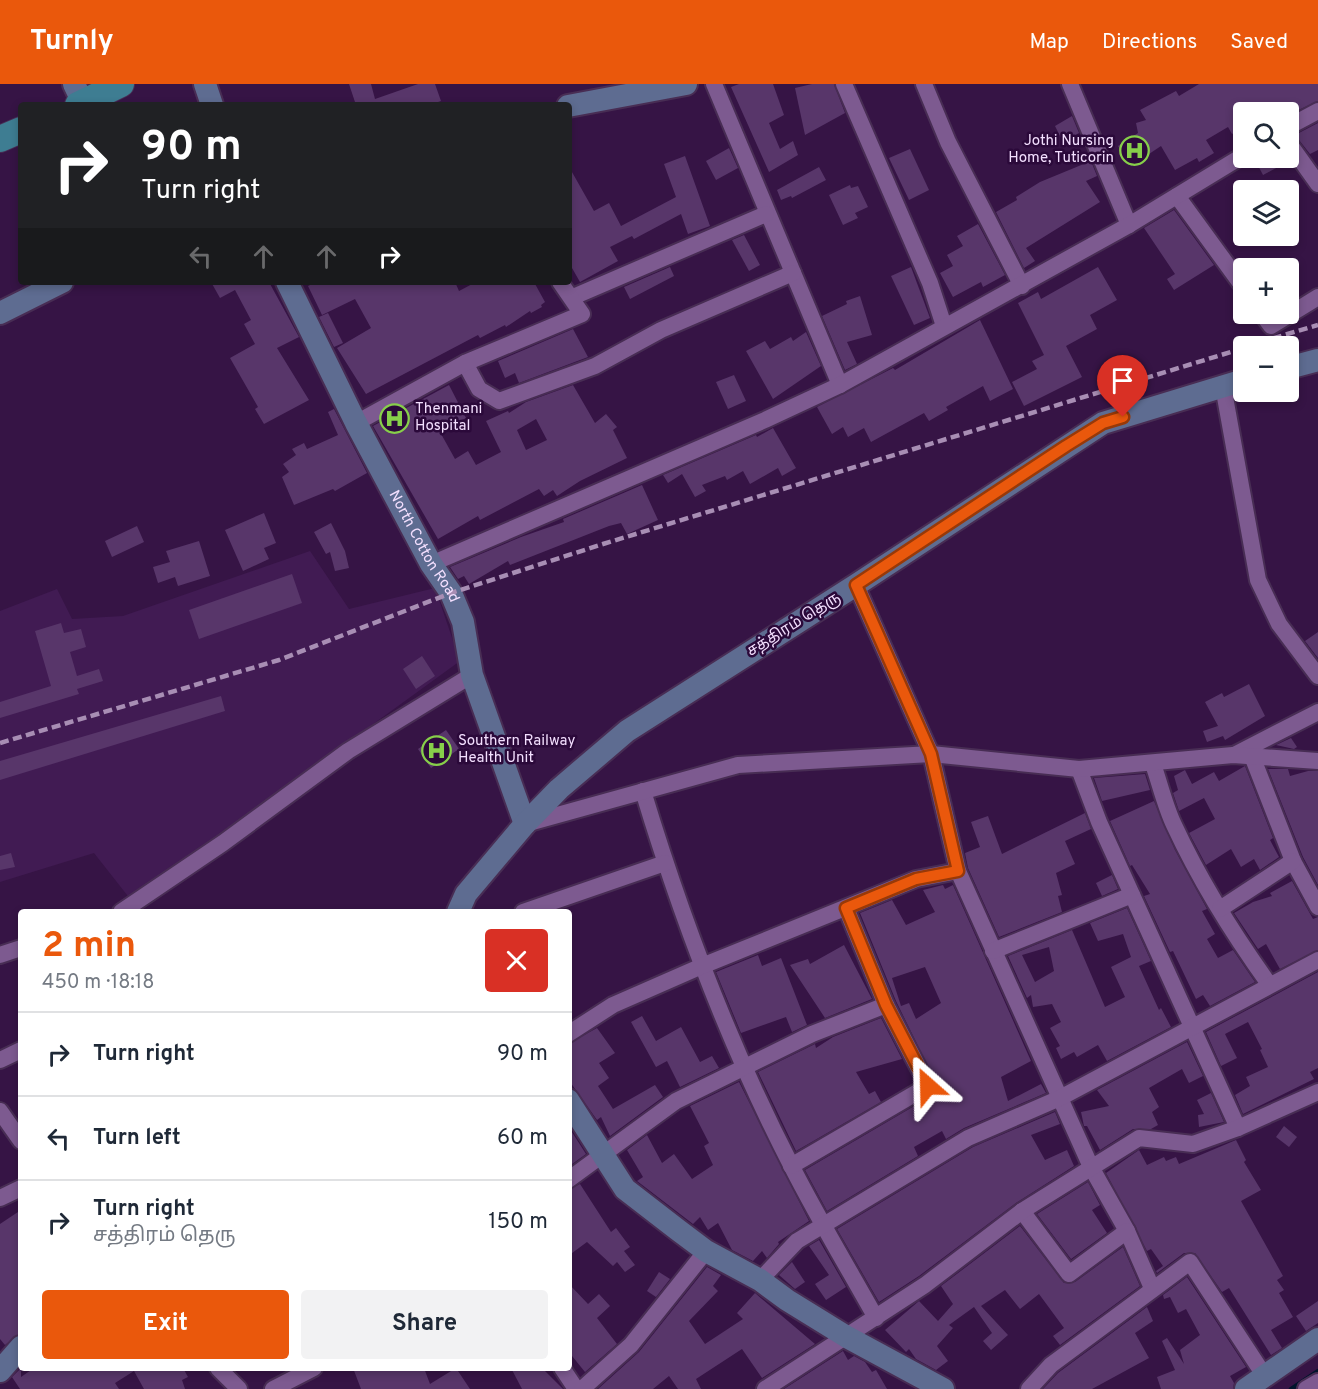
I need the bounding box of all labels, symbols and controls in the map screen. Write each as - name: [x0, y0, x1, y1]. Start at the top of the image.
- text: Turnly: [30, 24, 114, 60]
- text: Map: [1029, 29, 1069, 56]
- text: Directions: [1102, 29, 1197, 56]
- text: Saved: [1230, 29, 1288, 56]
- map controls: [1233, 102, 1299, 402]
- button: search: [1233, 102, 1299, 168]
- text: 90 m: [141, 122, 242, 175]
- icon: right: [42, 126, 120, 204]
- place label: Jothi Nursing Home, Tuticorin: [1008, 132, 1114, 168]
- hospital icon: Jothi Nursing Home, Tuticorin: [1119, 134, 1151, 166]
- text: Turn right: [141, 174, 260, 208]
- button: layers: [1233, 180, 1299, 246]
- icon: left: [184, 240, 217, 273]
- icon: ahead: [247, 240, 280, 273]
- icon: ahead: [310, 240, 343, 273]
- icon: right: [373, 240, 406, 273]
- button: +: [1233, 258, 1299, 324]
- button: −: [1233, 336, 1299, 402]
- pin: [1097, 355, 1148, 417]
- icon: arrive: [1106, 364, 1139, 397]
- place label: Thenmani Hospital: [415, 400, 482, 436]
- hospital icon: Thenmani Hospital: [378, 402, 410, 434]
- street label: North Cotton Road: [384, 487, 463, 605]
- street label: சத்திரம் தெரு: [744, 588, 845, 661]
- place label: Southern Railway Health Unit: [458, 732, 575, 768]
- hospital icon: Southern Railway Health Unit: [421, 734, 453, 766]
- text: 2 min: [42, 924, 136, 970]
- button: close: [485, 929, 548, 992]
- text: 450 m · 18:18: [42, 970, 155, 996]
- icon: right: [42, 1038, 75, 1071]
- text: Turn right: [93, 1041, 195, 1068]
- text: 90 m: [497, 1041, 548, 1068]
- position arrow: [896, 1054, 960, 1118]
- icon: left: [42, 1122, 75, 1155]
- text: Turn left: [93, 1125, 181, 1152]
- text: 60 m: [497, 1125, 548, 1152]
- text: Turn right: [93, 1196, 195, 1223]
- icon: right: [42, 1206, 75, 1239]
- text: 150 m: [488, 1209, 548, 1236]
- text: சத்திரம் தெரு: [93, 1223, 236, 1249]
- button: Exit: [42, 1290, 289, 1359]
- button: Share: [301, 1290, 548, 1359]

